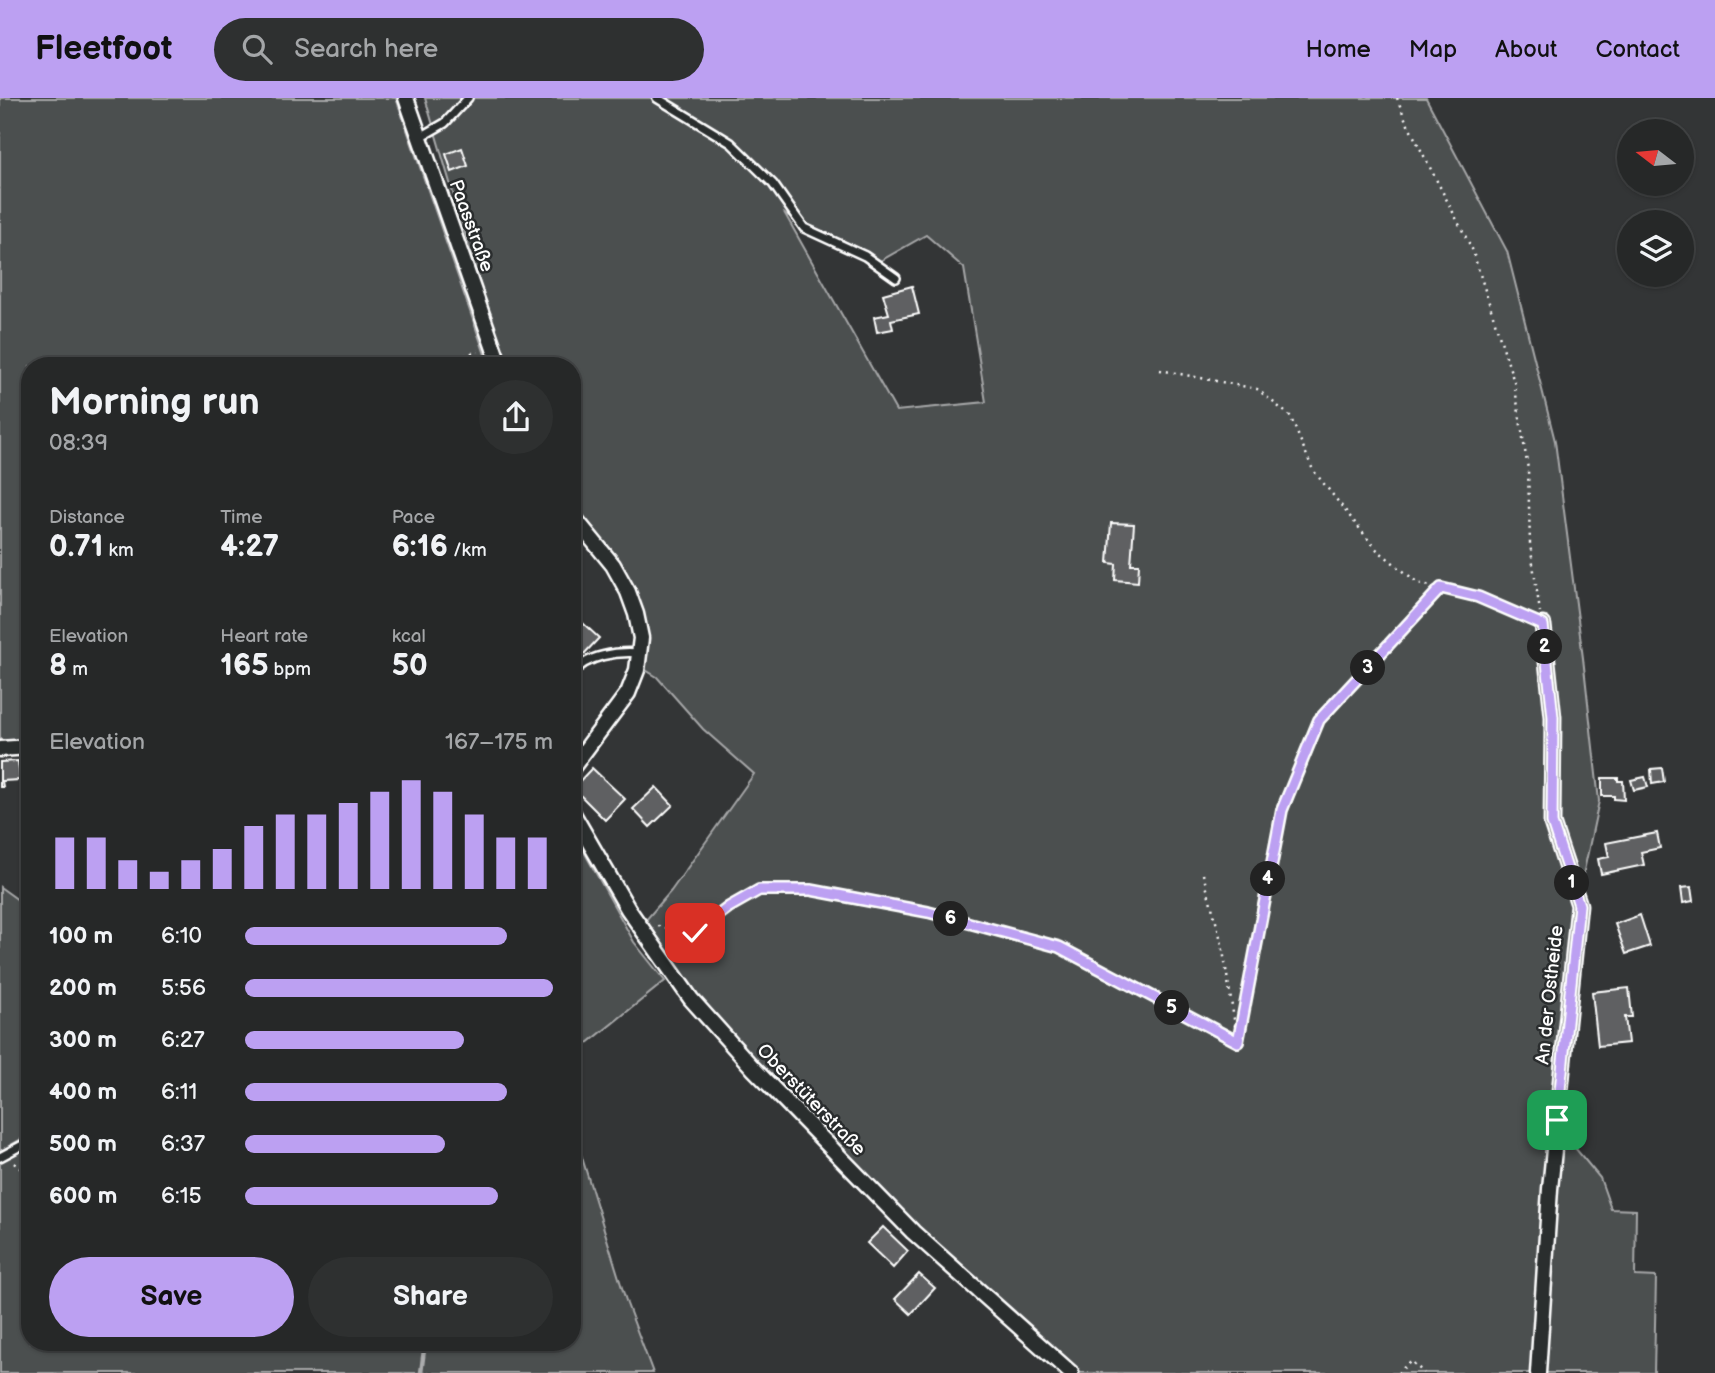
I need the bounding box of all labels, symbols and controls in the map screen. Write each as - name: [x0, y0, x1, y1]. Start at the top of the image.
- search box: [214, 18, 704, 81]
- text: Fleetfoot: [35, 29, 172, 69]
- icon: search: [238, 30, 276, 68]
- text: Search here: [294, 34, 438, 65]
- text: Home: [1306, 35, 1371, 64]
- text: Map: [1409, 35, 1457, 64]
- text: About: [1495, 35, 1557, 64]
- text: Contact: [1595, 35, 1680, 64]
- north arrow: [1617, 119, 1694, 196]
- map controls: [1617, 119, 1694, 287]
- street label: Paasstraße: [444, 177, 498, 275]
- button: layers: [1617, 210, 1694, 287]
- text: Morning run: [49, 380, 260, 425]
- button: share: [479, 380, 553, 454]
- text: 08:39: [49, 429, 108, 457]
- text: Distance: [49, 506, 125, 529]
- text: Time: [220, 506, 262, 529]
- text: Pace: [392, 506, 435, 529]
- text: 0.71: [49, 529, 103, 565]
- text: 4:27: [220, 529, 279, 565]
- text: 6:16: [392, 529, 448, 565]
- text: km: [103, 539, 134, 562]
- text: /km: [448, 539, 487, 562]
- text: Elevation: [49, 625, 128, 648]
- text: Heart rate: [220, 625, 308, 648]
- text: kcal: [392, 625, 426, 648]
- pin: 2: [1528, 630, 1562, 664]
- text: 2: [1539, 635, 1550, 658]
- text: 8: [49, 648, 67, 684]
- text: 165: [220, 648, 268, 684]
- text: 50: [392, 648, 428, 684]
- pin: 3: [1350, 650, 1386, 686]
- text: 3: [1362, 656, 1373, 679]
- text: m: [67, 658, 88, 681]
- text: bpm: [268, 658, 311, 681]
- text: Elevation: [49, 728, 145, 756]
- text: 167–175 m: [445, 728, 553, 756]
- pin: 4: [1250, 862, 1286, 896]
- pin: 1: [1554, 866, 1590, 900]
- text: 4: [1262, 867, 1273, 890]
- text: 1: [1568, 871, 1576, 894]
- pin: 6: [934, 902, 968, 936]
- pin: [665, 903, 725, 963]
- text: 6: [945, 907, 956, 930]
- icon: check: [676, 914, 714, 952]
- text: 100 m: [49, 922, 113, 950]
- text: 6:10: [161, 922, 202, 950]
- street label: An der Ostheide: [1531, 924, 1569, 1066]
- text: 200 m: [49, 974, 117, 1002]
- text: 5:56: [161, 974, 206, 1002]
- pin: 5: [1154, 990, 1190, 1026]
- text: 5: [1166, 996, 1177, 1019]
- text: 300 m: [49, 1026, 117, 1054]
- text: 6:27: [161, 1026, 205, 1054]
- street label: Oberstüterstraße: [752, 1039, 870, 1161]
- text: 400 m: [49, 1078, 117, 1106]
- text: 6:11: [161, 1078, 198, 1106]
- pin: [1527, 1090, 1587, 1150]
- icon: arrive: [1538, 1101, 1576, 1139]
- text: 500 m: [49, 1130, 117, 1158]
- text: 6:37: [161, 1130, 205, 1158]
- text: 600 m: [49, 1182, 117, 1210]
- text: 6:15: [161, 1182, 202, 1210]
- button: Save: [49, 1257, 294, 1337]
- button: Share: [308, 1257, 553, 1337]

